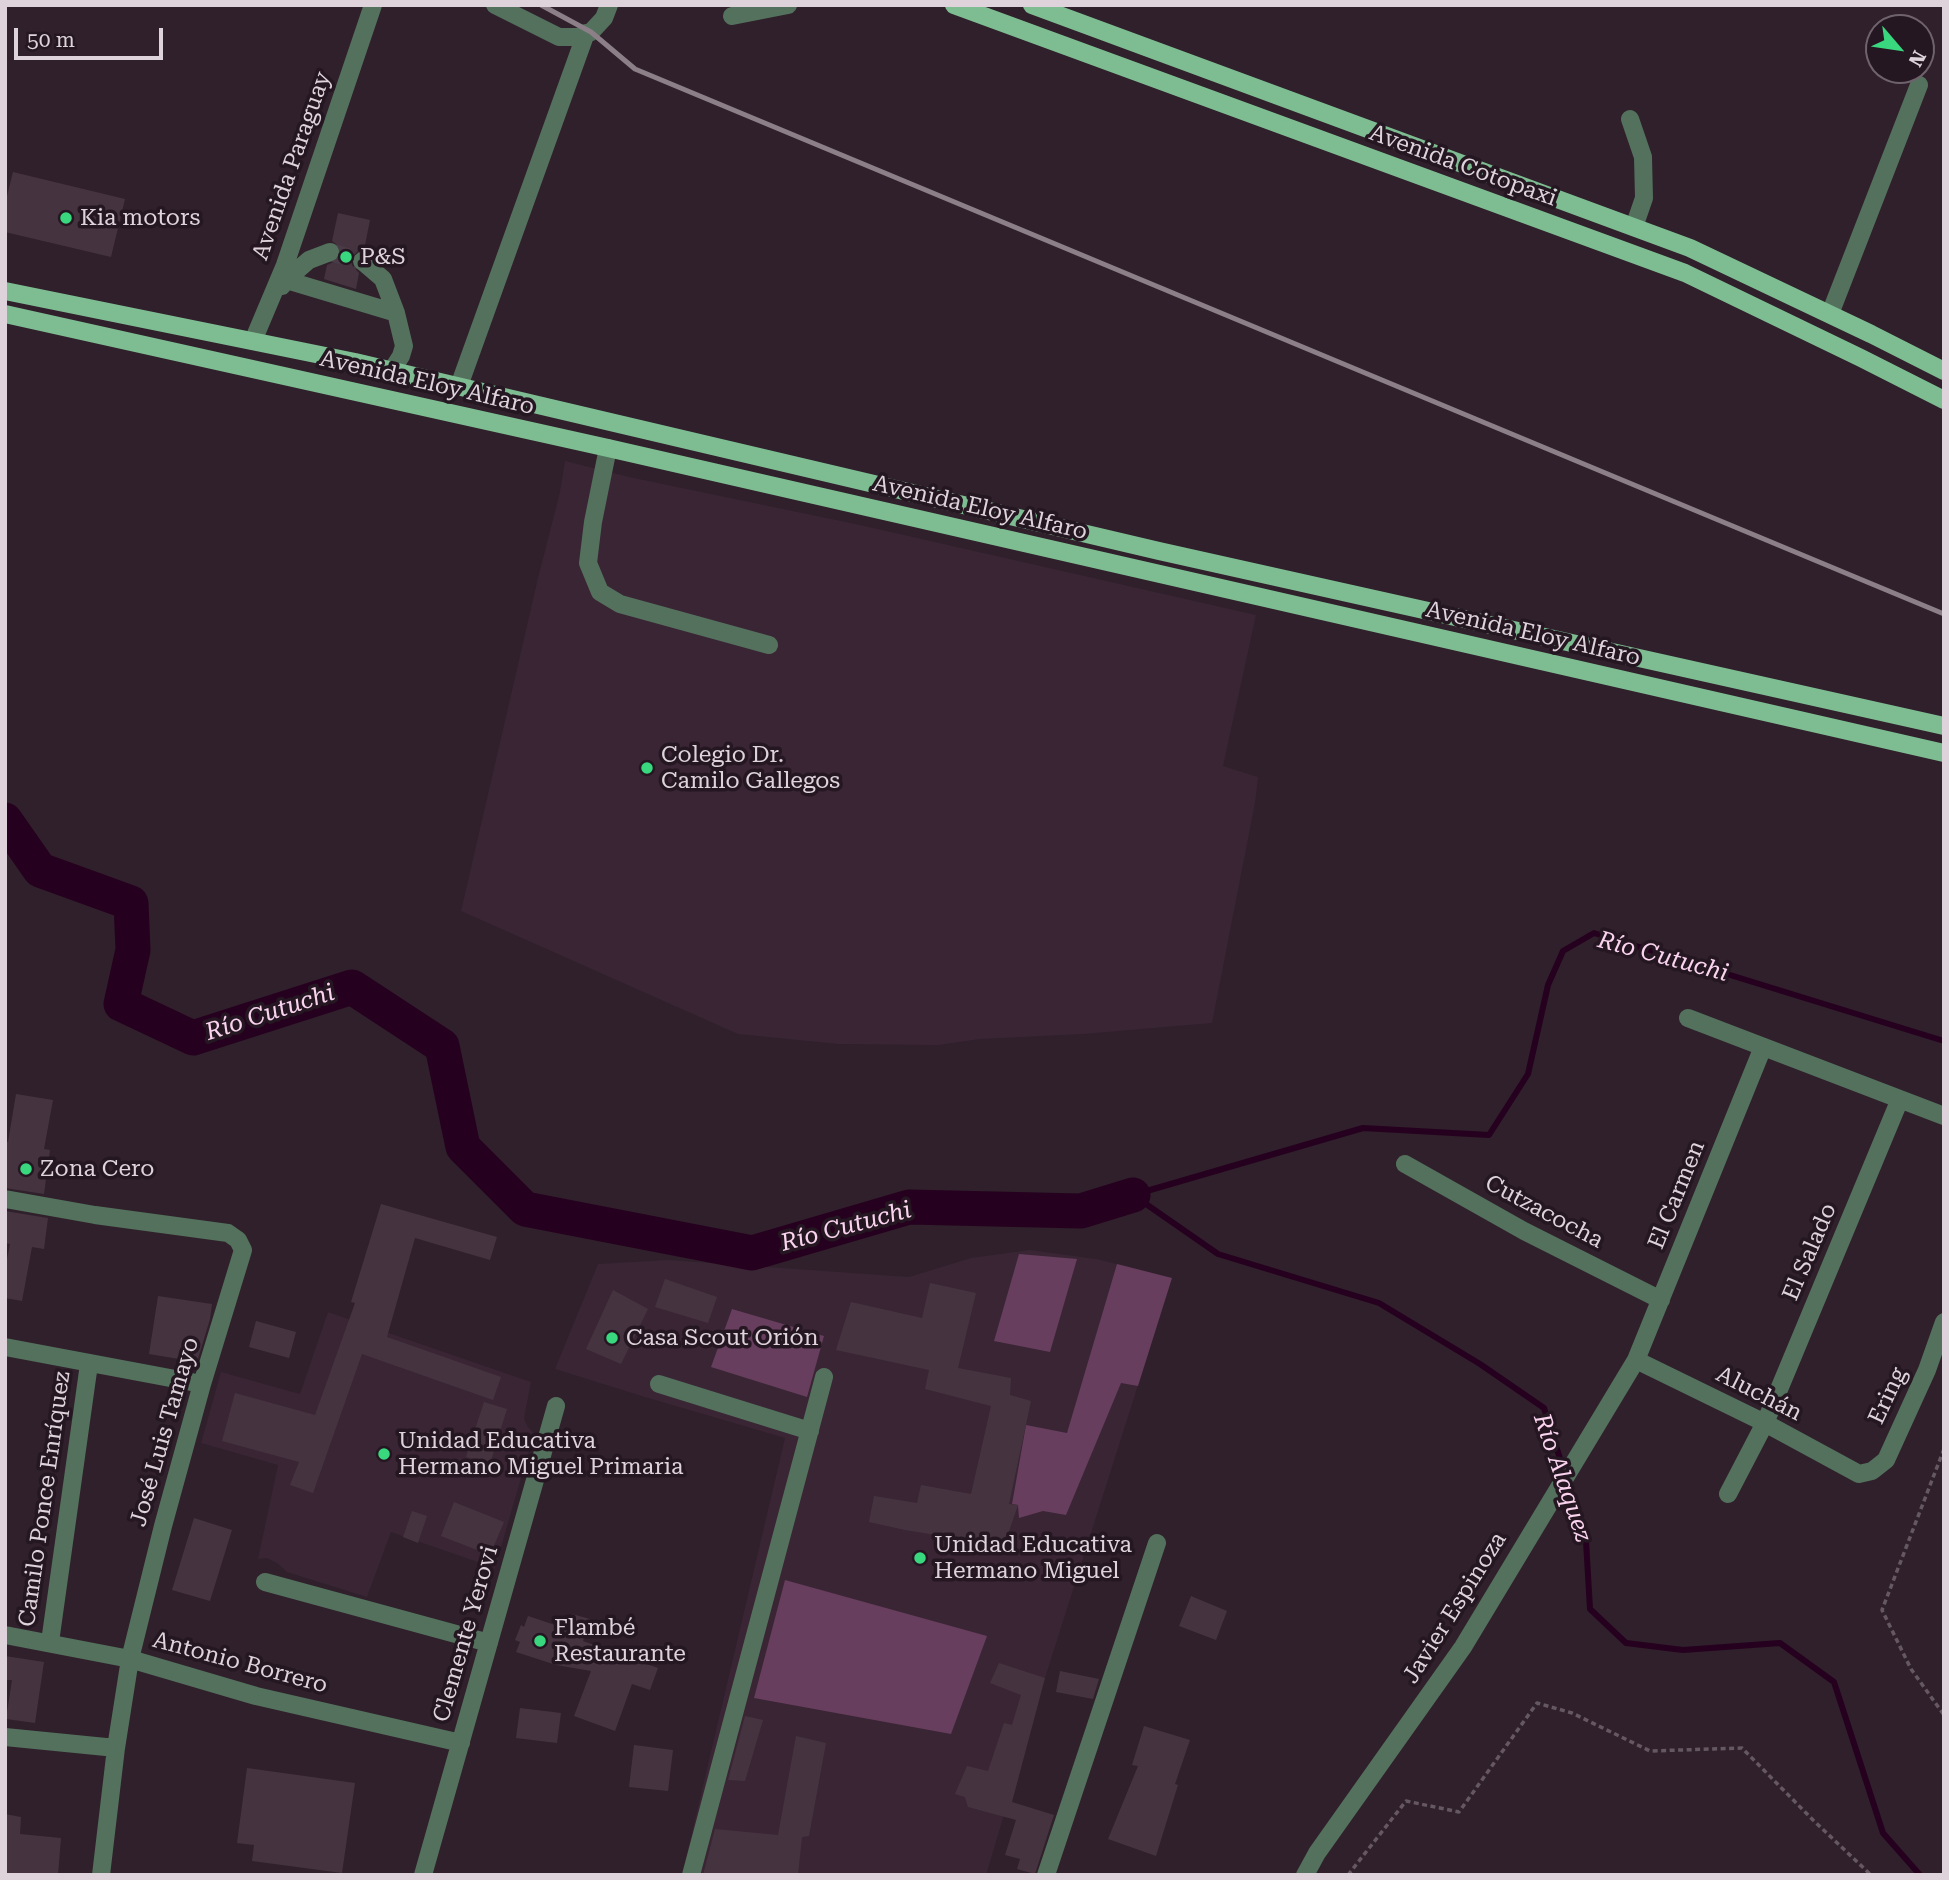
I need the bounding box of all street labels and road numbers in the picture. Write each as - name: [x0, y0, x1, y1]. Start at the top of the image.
- street label: Avenida Paraguay: [247, 68, 337, 264]
- street label: Avenida Cotopaxi: [1366, 119, 1560, 213]
- street label: Avenida Eloy Alfaro: [317, 345, 537, 421]
- street label: Avenida Eloy Alfaro: [870, 470, 1090, 546]
- street label: Avenida Eloy Alfaro: [1423, 596, 1643, 672]
- street label: El Carmen: [1643, 1137, 1711, 1253]
- street label: Cutzacocha: [1480, 1169, 1608, 1255]
- street label: El Salado: [1777, 1199, 1843, 1305]
- street label: José Luis Tamayo: [125, 1334, 205, 1530]
- street label: Aluchán: [1711, 1361, 1807, 1427]
- street label: Ering: [1863, 1363, 1913, 1429]
- street label: Camilo Ponce Enríquez: [13, 1370, 77, 1628]
- street label: Javier Espinoza: [1397, 1527, 1513, 1689]
- street label: Clemente Yerovi: [428, 1543, 504, 1725]
- street label: Antonio Borrero: [150, 1626, 330, 1700]

